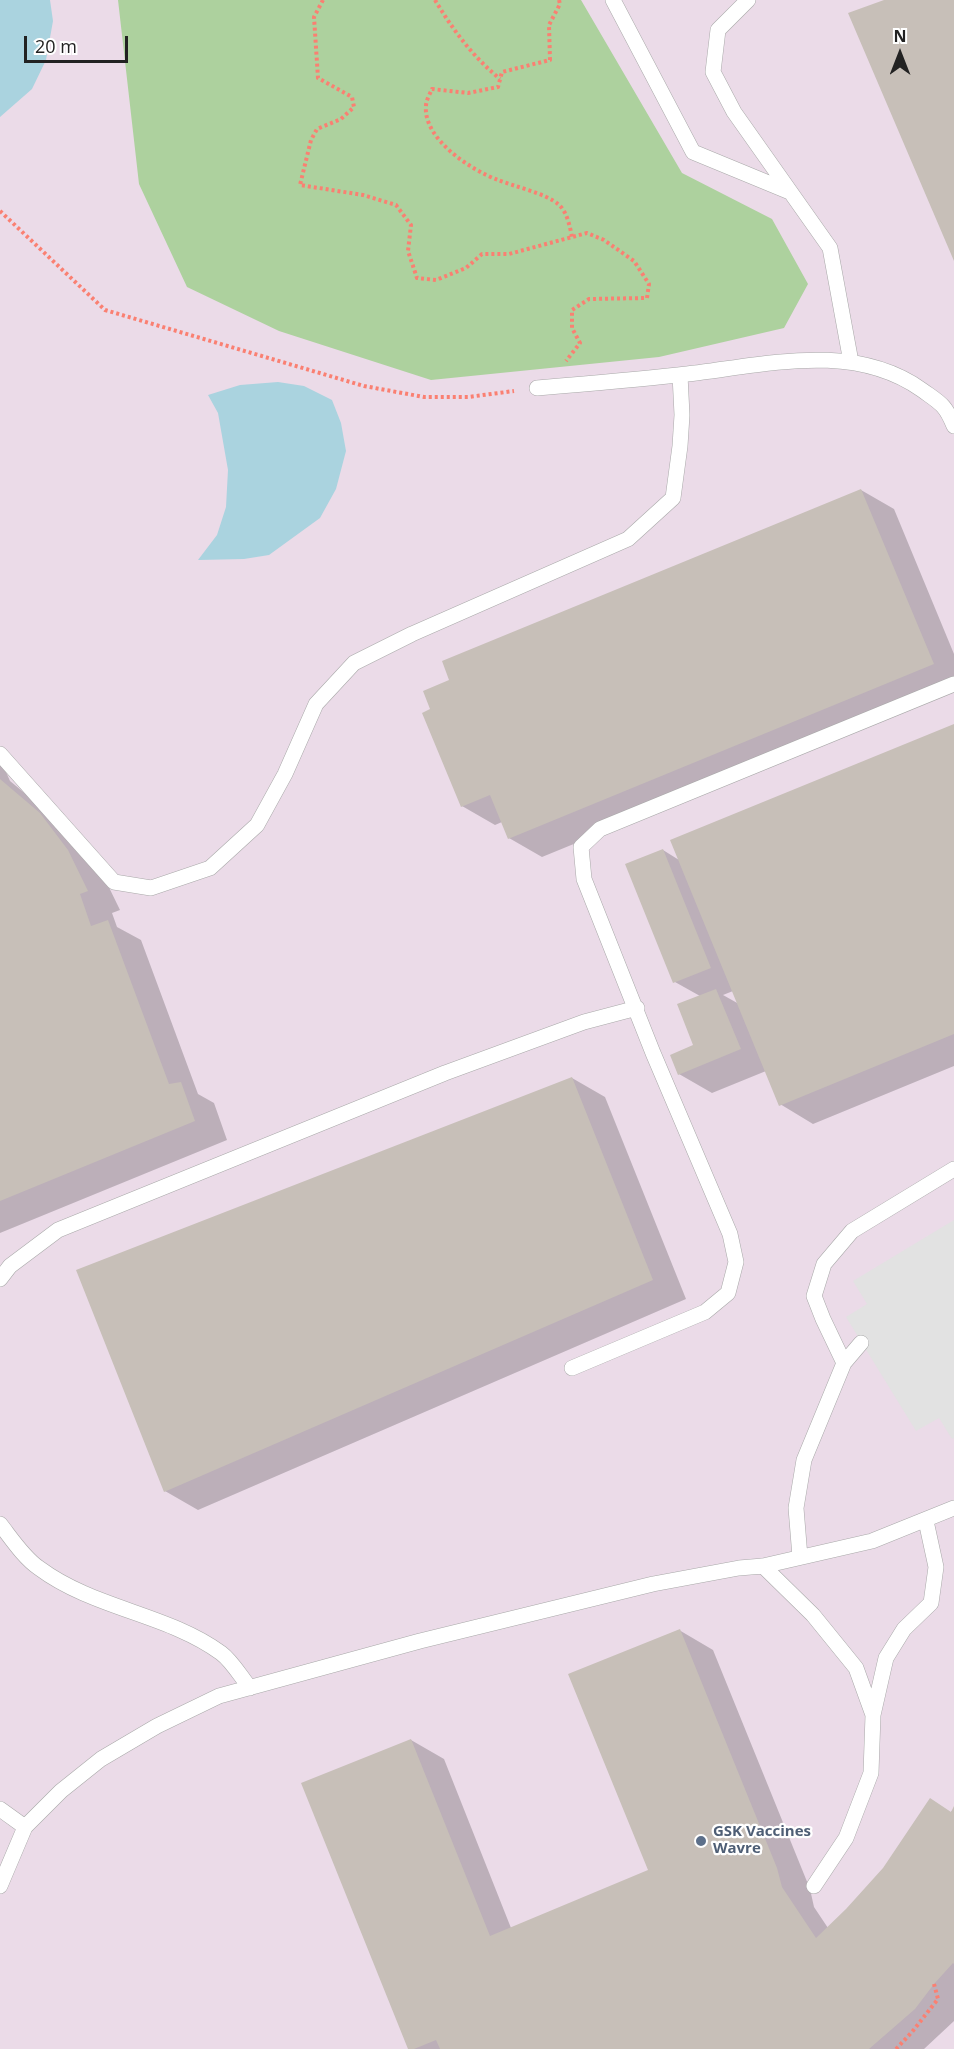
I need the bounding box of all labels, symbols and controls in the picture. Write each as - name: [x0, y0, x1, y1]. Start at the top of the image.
- scale bar: [27, 24, 130, 62]
- north arrow: [870, 24, 930, 84]
- text: N: [893, 25, 907, 47]
- text: 20 m: [35, 34, 77, 58]
- place label: GSK Vaccines Wavre: [713, 1823, 811, 1858]
- marker: GSK Vaccines Wavre: [694, 1834, 708, 1848]

